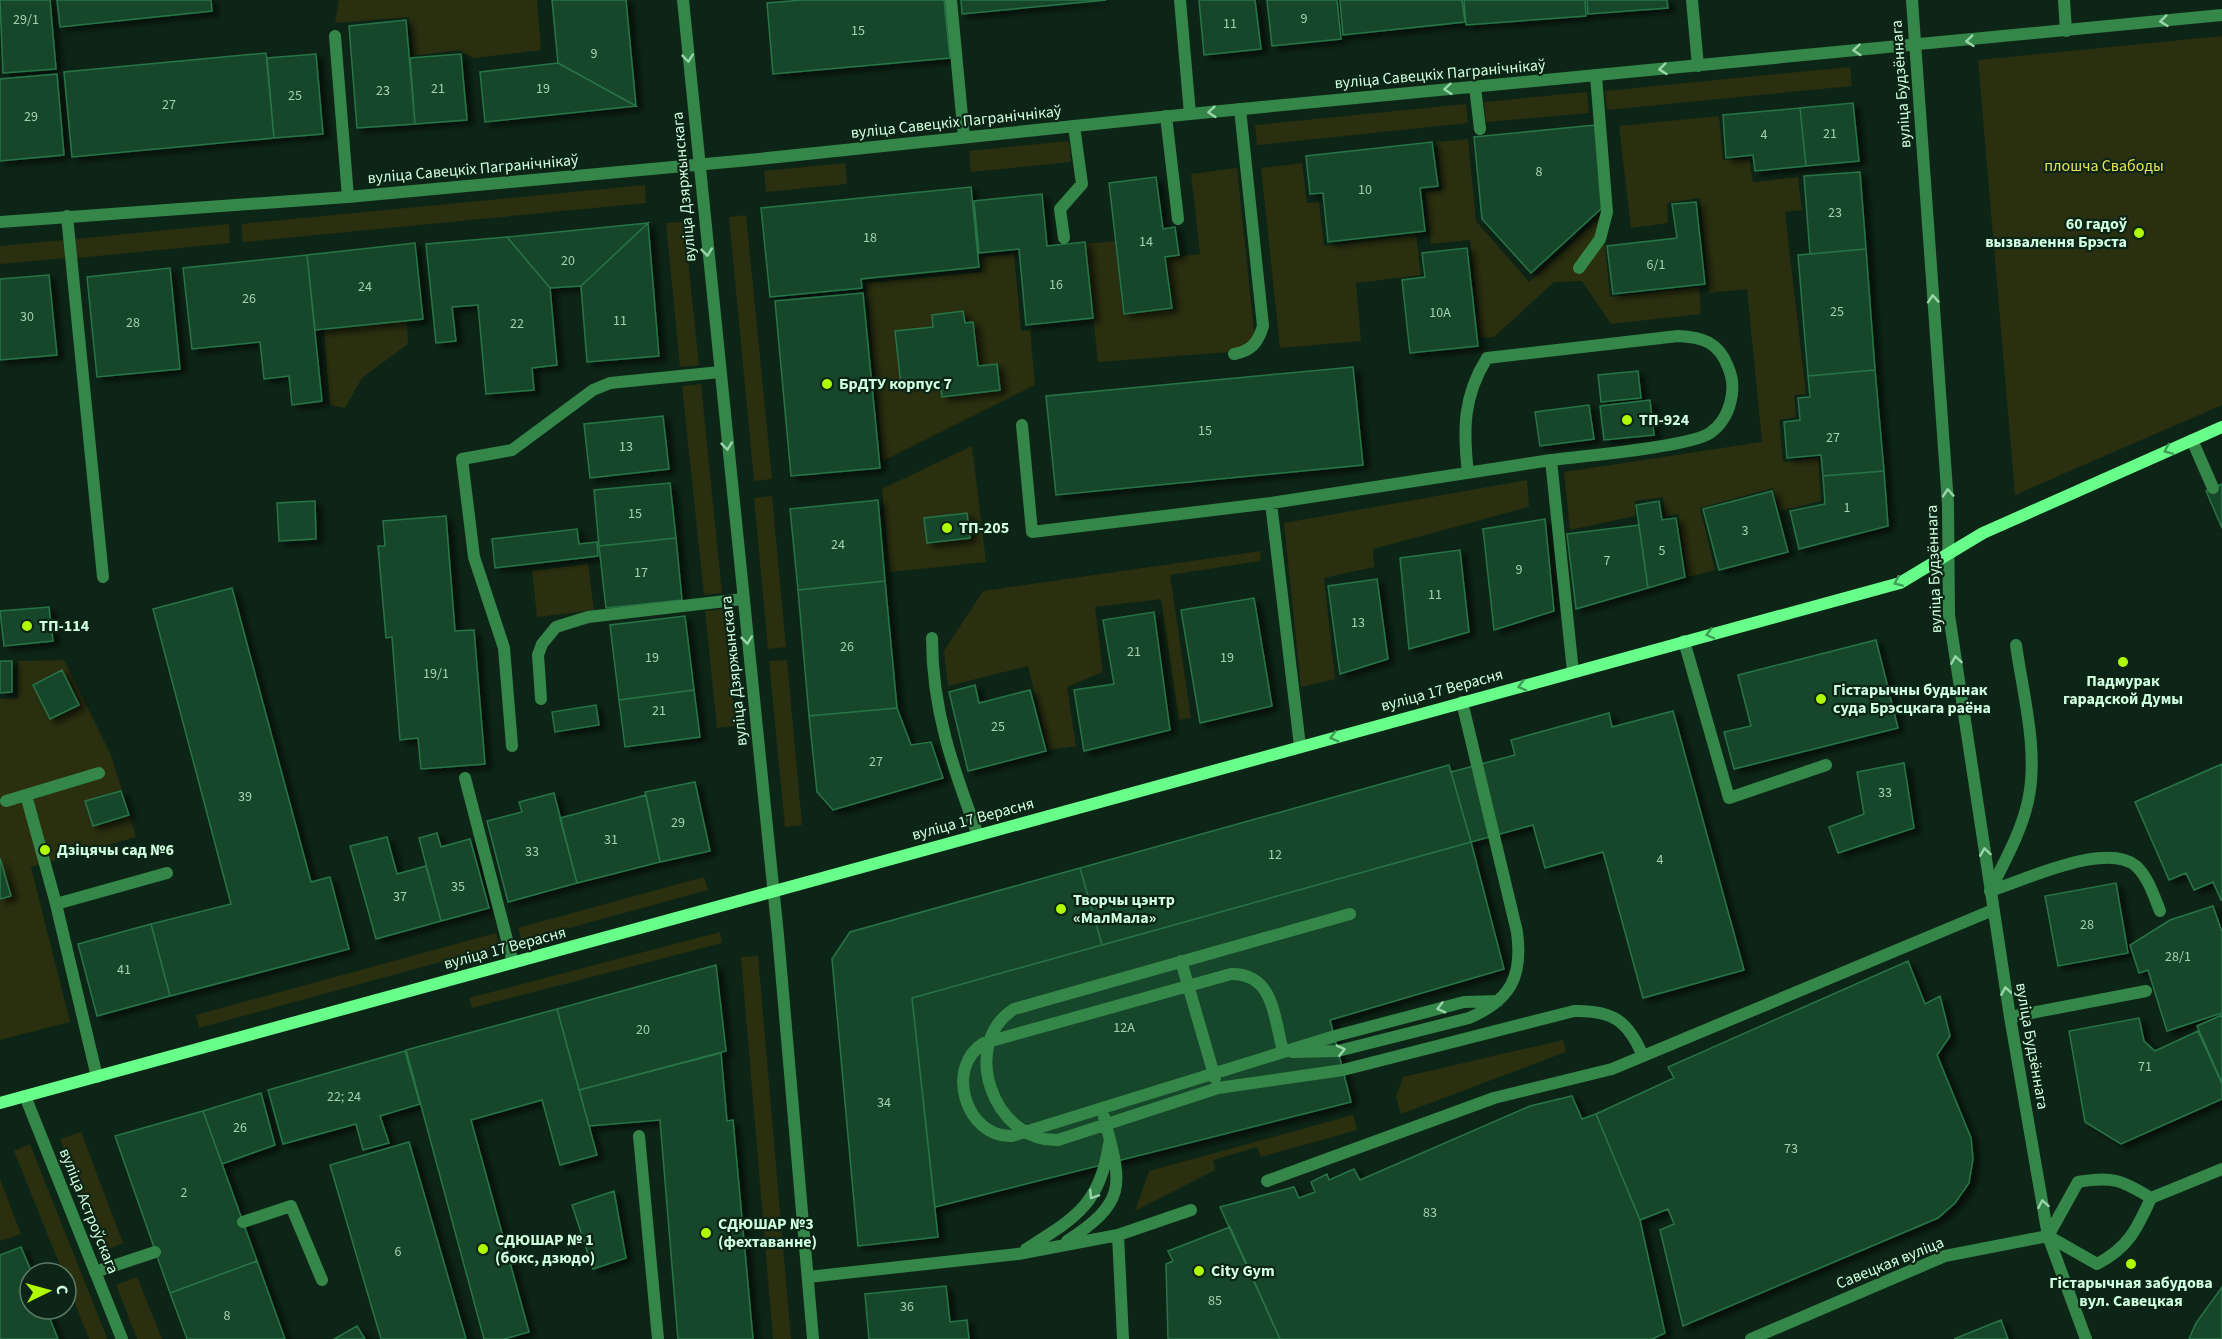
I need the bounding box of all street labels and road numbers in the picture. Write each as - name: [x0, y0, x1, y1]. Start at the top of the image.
- street label: вуліца Будзённага: [1886, 19, 1916, 149]
- street label: вуліца Савецкіх Пагранічнікаў: [1334, 54, 1547, 94]
- street label: вуліца Савецкіх Пагранічнікаў: [850, 100, 1063, 144]
- street label: вуліца Дзяржынскага: [666, 111, 702, 263]
- street label: вуліца Савецкіх Пагранічнікаў: [367, 149, 580, 189]
- street label: вуліца Будзённага: [1921, 504, 1947, 634]
- street label: вуліца Дзяржынскага: [715, 595, 753, 747]
- street label: вуліца 17 Верасня: [1378, 663, 1506, 717]
- street label: вуліца 17 Верасня: [909, 792, 1037, 846]
- street label: вуліца 17 Верасня: [441, 921, 569, 975]
- street label: вуліца Будзённага: [2010, 981, 2054, 1111]
- street label: вуліца Астроўскага: [54, 1145, 124, 1277]
- street label: Савецкая вуліца: [1833, 1231, 1947, 1295]

